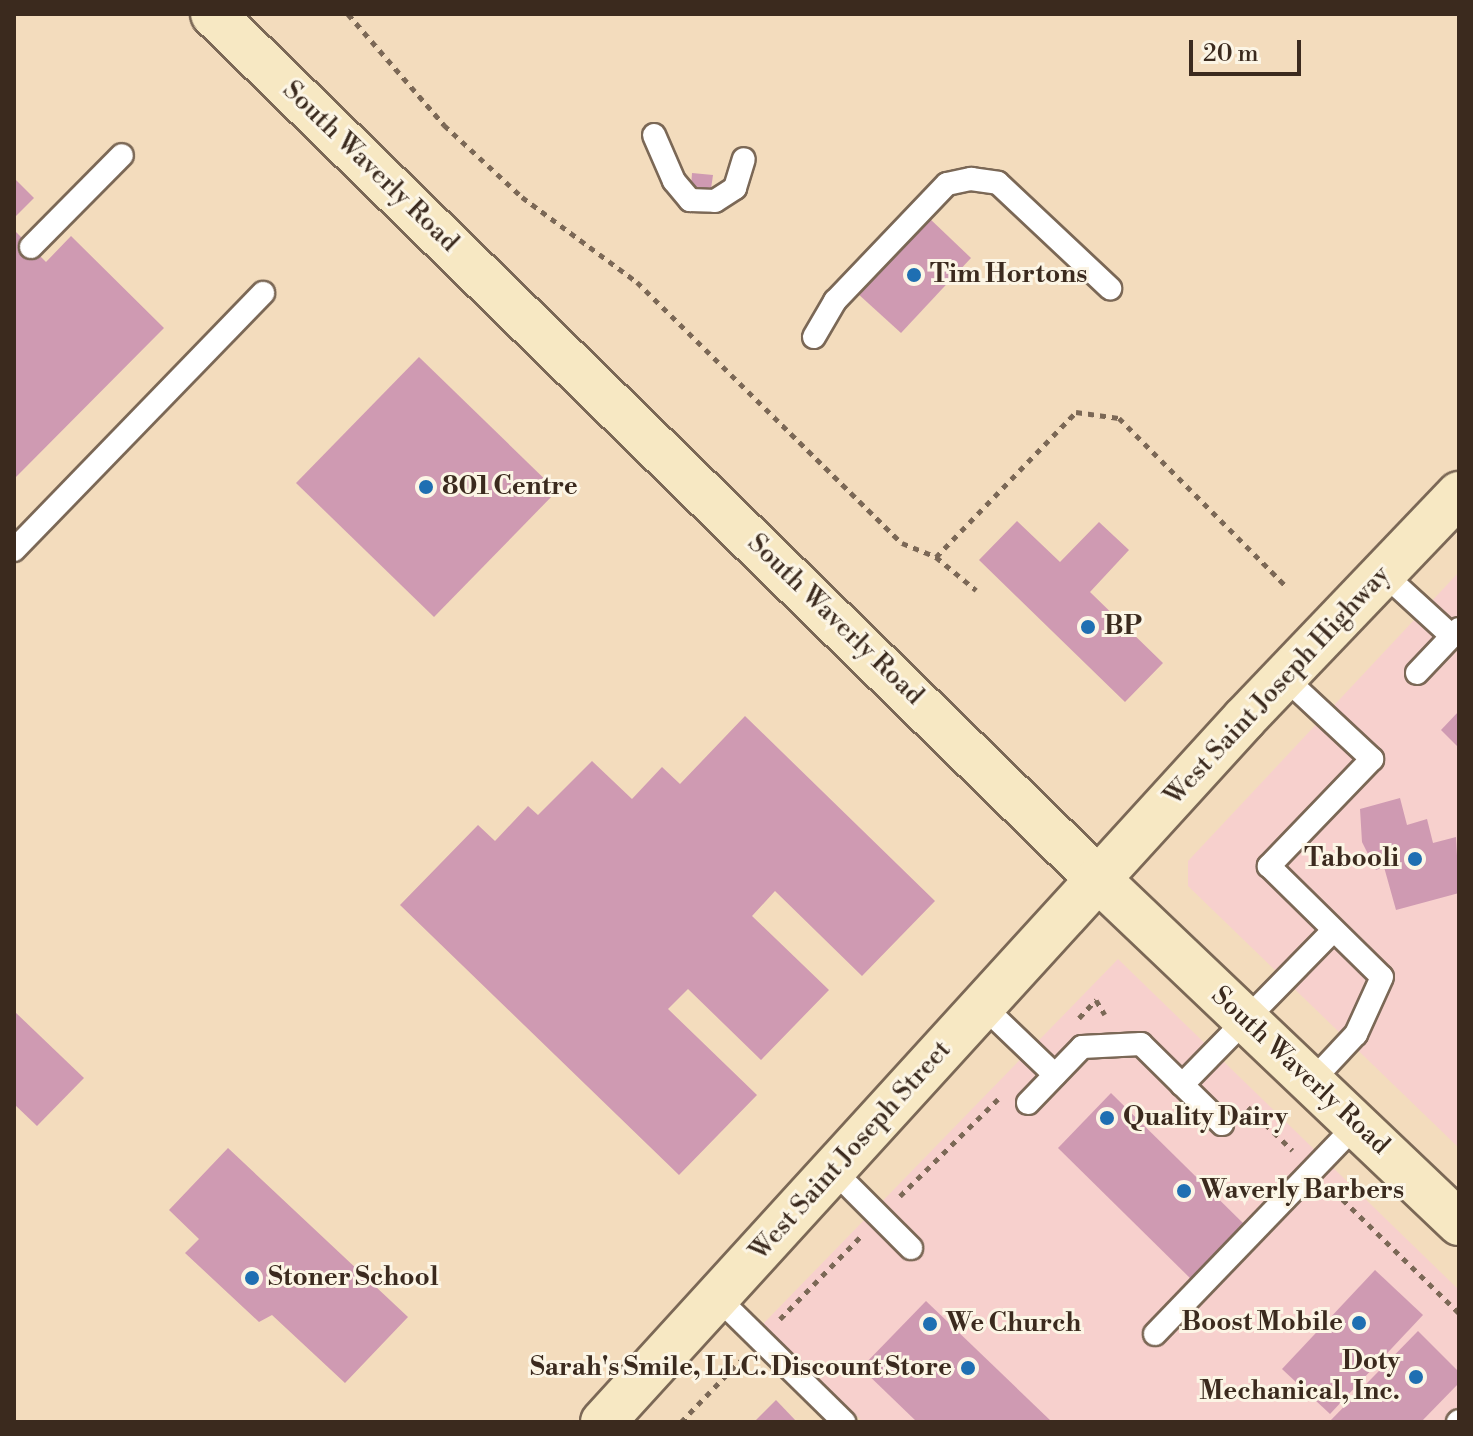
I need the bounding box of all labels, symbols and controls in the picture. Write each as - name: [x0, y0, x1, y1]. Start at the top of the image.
- scale bar: [1193, 24, 1305, 74]
- text: 20 m: [1203, 39, 1259, 69]
- street label: South Waverly Road: [276, 75, 464, 259]
- place label: Tim Hortons: [930, 259, 1087, 291]
- marker: Tim Hortons: [905, 266, 923, 284]
- place label: 801 Centre: [442, 471, 578, 503]
- marker: 801 Centre: [417, 478, 435, 496]
- street label: South Waverly Road: [741, 528, 929, 712]
- street label: West Saint Joseph Highway: [1159, 560, 1397, 812]
- place label: BP: [1104, 611, 1142, 643]
- marker: BP: [1079, 618, 1097, 636]
- place label: Tabooli: [1304, 843, 1399, 875]
- marker: Tabooli: [1406, 850, 1424, 868]
- street label: South Waverly Road: [1204, 980, 1396, 1162]
- street label: West Saint Joseph Street: [744, 1035, 958, 1267]
- place label: Quality Dairy: [1123, 1102, 1288, 1134]
- marker: Quality Dairy: [1098, 1109, 1116, 1127]
- place label: Waverly Barbers: [1200, 1175, 1404, 1207]
- marker: Waverly Barbers: [1175, 1182, 1193, 1200]
- place label: Stoner School: [268, 1262, 438, 1294]
- marker: Stoner School: [243, 1269, 261, 1287]
- place label: Boost Mobile: [1181, 1307, 1343, 1339]
- place label: We Church: [946, 1308, 1081, 1340]
- marker: Boost Mobile: [1350, 1314, 1368, 1332]
- marker: We Church: [921, 1315, 939, 1333]
- place label: Doty Mechanical, Inc.: [1199, 1346, 1400, 1408]
- place label: Sarah's Smile, LLC. Discount Store: [530, 1352, 952, 1384]
- marker: Sarah's Smile, LLC. Discount Store: [959, 1359, 977, 1377]
- marker: Doty Mechanical, Inc.: [1407, 1368, 1425, 1386]

